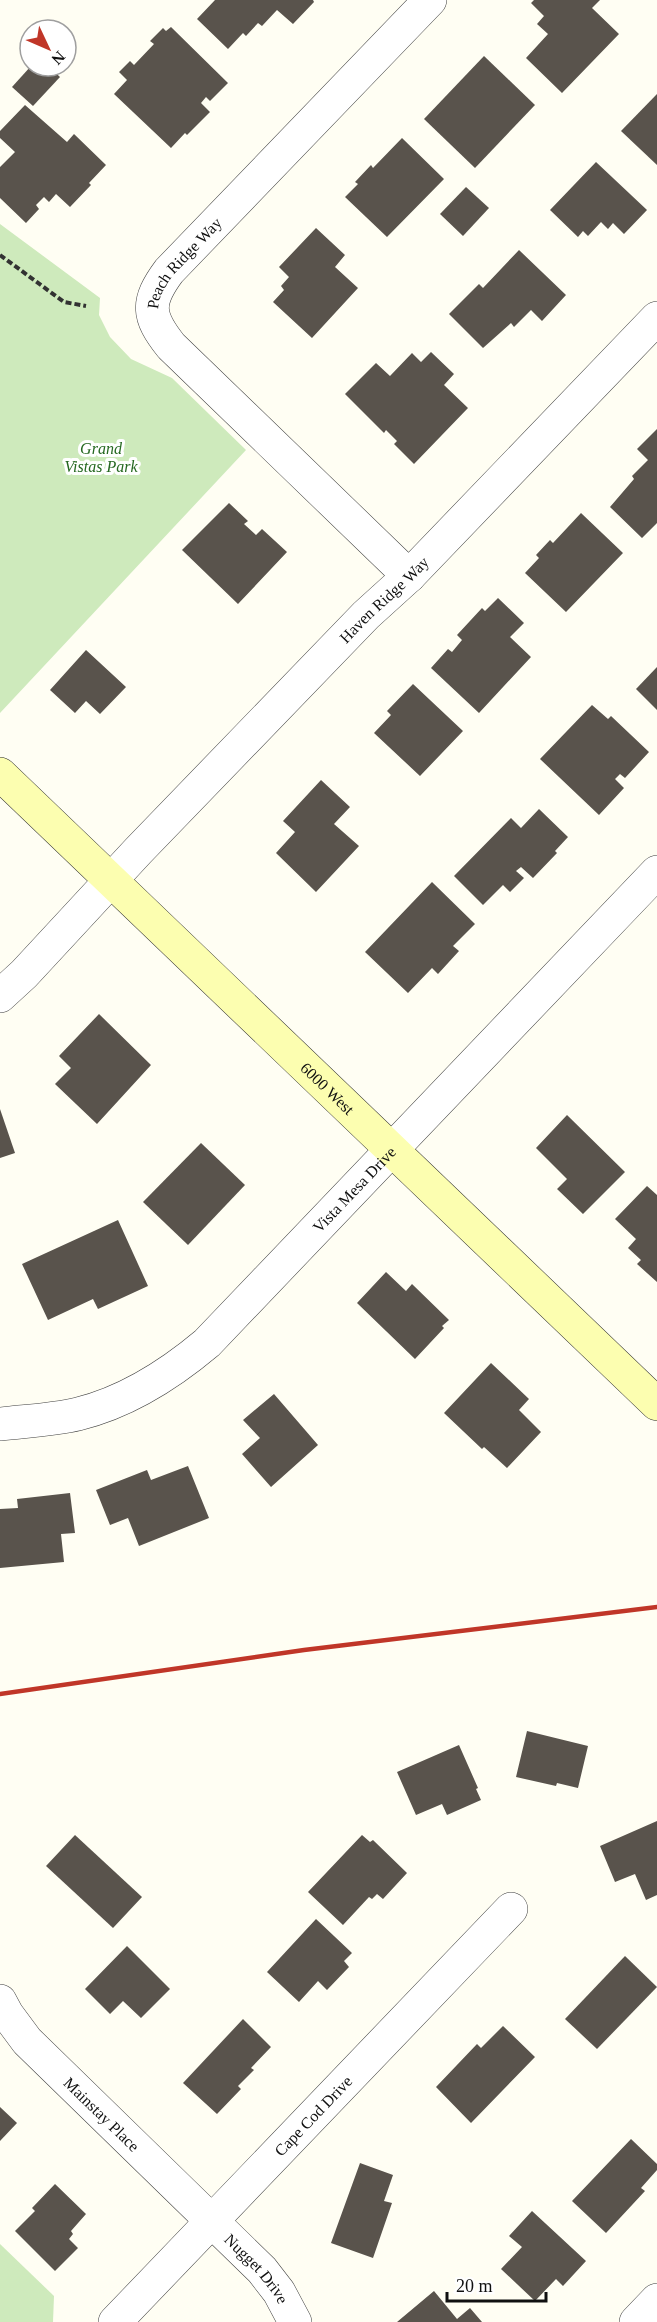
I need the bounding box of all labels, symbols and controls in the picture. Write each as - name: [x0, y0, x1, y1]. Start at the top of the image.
- north arrow: [18, 18, 78, 78]
- text: N: [48, 48, 69, 68]
- street label: Peach Ridge Way: [144, 214, 226, 310]
- park label: Grand Vistas Park: [64, 440, 138, 475]
- street label: Haven Ridge Way: [336, 553, 433, 646]
- street label: 6000 West: [297, 1059, 358, 1118]
- street label: Vista Mesa Drive: [310, 1143, 399, 1236]
- street label: Cape Cod Drive: [271, 2072, 355, 2159]
- street label: Mainstay Place: [60, 2074, 143, 2155]
- street label: Nugget Drive: [221, 2231, 291, 2306]
- scale bar: [447, 2265, 546, 2303]
- text: 20 m: [456, 2276, 493, 2296]

